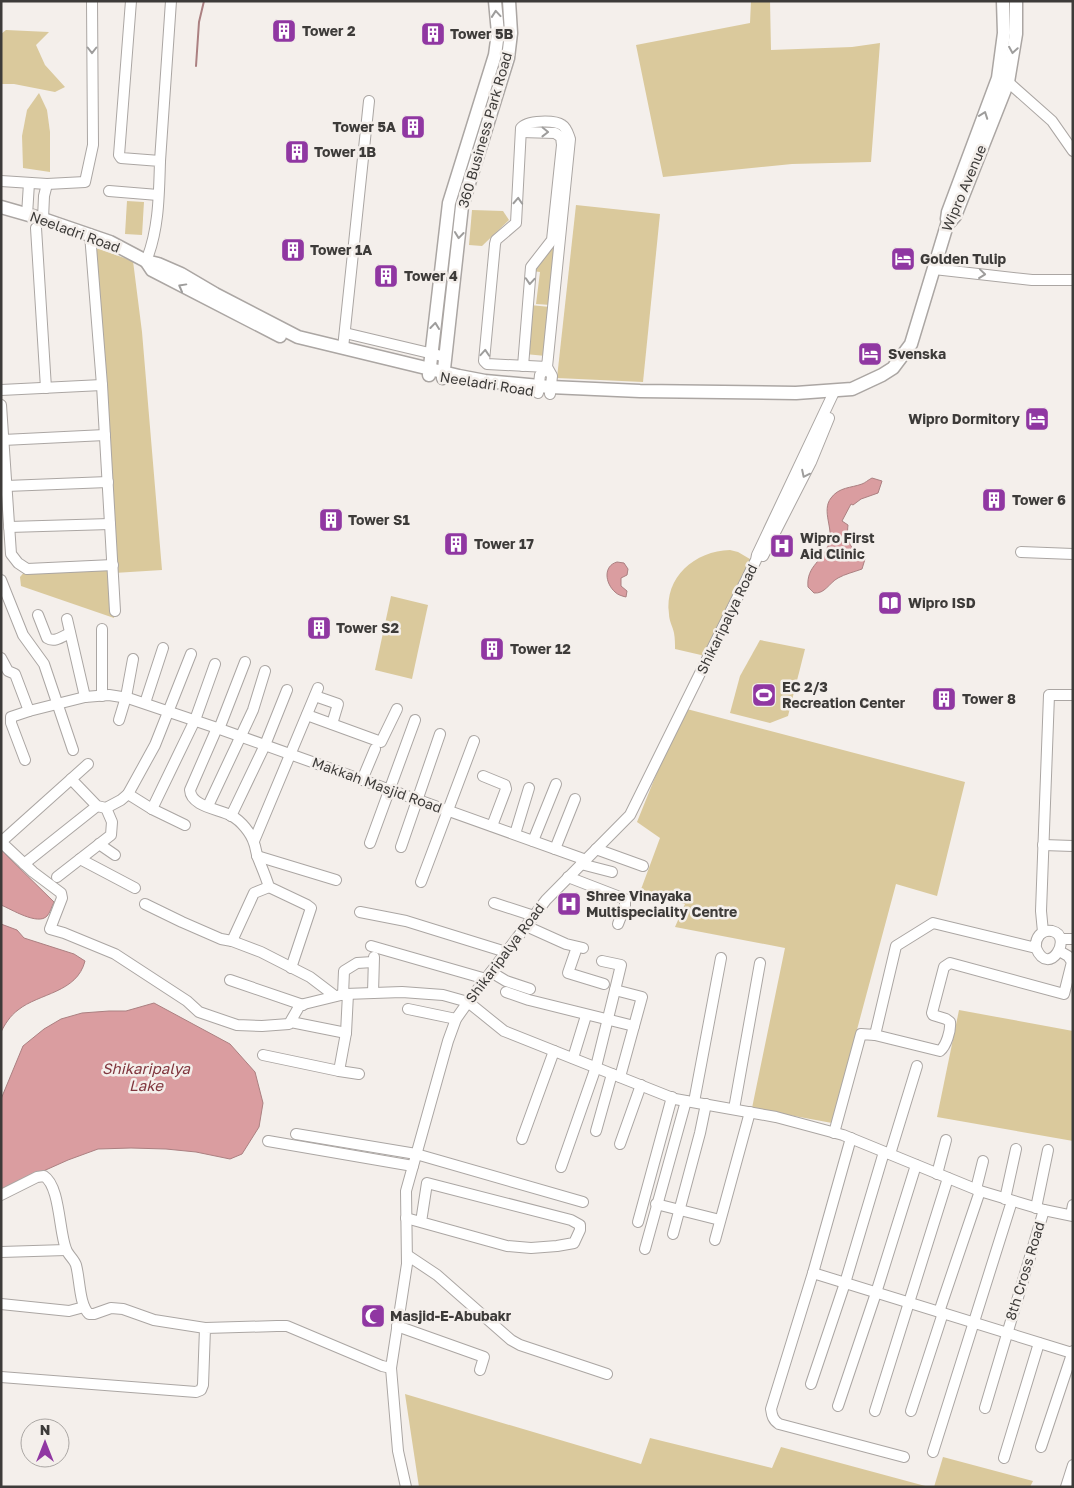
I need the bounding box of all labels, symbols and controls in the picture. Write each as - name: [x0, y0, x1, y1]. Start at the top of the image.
- one-way arrow: [491, 10, 502, 18]
- building icon: Tower 2: [271, 18, 297, 44]
- building icon: Tower 5B: [420, 21, 446, 47]
- place label: Tower 2: [302, 22, 356, 39]
- place label: Tower 5B: [450, 25, 514, 42]
- one-way arrow: [1009, 45, 1019, 54]
- one-way arrow: [87, 46, 97, 54]
- street label: 360 Business Park Road: [454, 50, 515, 210]
- one-way arrow: [978, 111, 988, 119]
- building icon: Tower 5A: [400, 114, 426, 140]
- place label: Tower 5A: [332, 118, 396, 135]
- one-way arrow: [542, 127, 550, 138]
- building icon: Tower 1B: [284, 139, 310, 165]
- street label: Wipro Avenue: [938, 142, 989, 234]
- place label: Tower 1B: [314, 143, 376, 160]
- one-way arrow: [512, 196, 523, 204]
- street label: Neeladri Road: [28, 207, 123, 256]
- one-way arrow: [454, 231, 465, 239]
- building icon: Tower 1A: [280, 237, 306, 263]
- place label: Tower 1A: [310, 241, 372, 258]
- hotel icon: Golden Tulip: [890, 246, 916, 272]
- place label: Golden Tulip: [920, 250, 1007, 267]
- building icon: Tower 4: [373, 263, 399, 289]
- place label: Tower 4: [404, 267, 458, 284]
- one-way arrow: [978, 268, 986, 279]
- one-way arrow: [524, 277, 535, 285]
- one-way arrow: [178, 283, 187, 293]
- one-way arrow: [429, 322, 440, 330]
- hotel icon: Svenska: [857, 341, 883, 367]
- place label: Svenska: [888, 345, 946, 362]
- one-way arrow: [479, 349, 490, 357]
- street label: Neeladri Road: [439, 368, 535, 399]
- hotel icon: Wipro Dormitory: [1024, 406, 1050, 432]
- place label: Wipro Dormitory: [908, 410, 1021, 427]
- one-way arrow: [801, 469, 811, 478]
- building icon: Tower 6: [981, 487, 1007, 513]
- place label: Tower 6: [1012, 491, 1066, 508]
- building icon: Tower S1: [318, 507, 344, 533]
- place label: Tower S1: [348, 511, 410, 528]
- place label: Wipro First Aid Clinic: [800, 529, 875, 562]
- building icon: Tower 17: [443, 531, 469, 557]
- hospital icon: Wipro First Aid Clinic: [769, 533, 795, 559]
- place label: Tower 17: [474, 535, 534, 552]
- street label: Shikaripalya Road: [693, 561, 761, 676]
- library icon: Wipro ISD: [877, 590, 903, 616]
- place label: Wipro ISD: [908, 594, 976, 611]
- building icon: Tower S2: [306, 615, 332, 641]
- place label: Tower S2: [336, 619, 399, 636]
- building icon: Tower 12: [479, 636, 505, 662]
- place label: Tower 12: [510, 640, 571, 657]
- place label: EC 2/3 Recreation Center: [782, 678, 906, 711]
- sports icon: EC 2/3 Recreation Center: [751, 682, 777, 708]
- building icon: Tower 8: [931, 686, 957, 712]
- place label: Tower 8: [962, 690, 1016, 707]
- street label: Makkah Masjid Road: [310, 753, 444, 816]
- place label: Shree Vinayaka Multispeciality Centre: [586, 887, 737, 920]
- hospital icon: Shree Vinayaka Multispeciality Centre: [556, 891, 582, 917]
- street label: Shikaripalya Road: [462, 900, 548, 1006]
- water label: Shikaripalya Lake: [102, 1059, 191, 1094]
- street label: 8th Cross Road: [1001, 1220, 1048, 1322]
- mosque icon: Masjid-E-Abubakr: [360, 1303, 386, 1329]
- place label: Masjid-E-Abubakr: [390, 1307, 512, 1324]
- north arrow: [20, 1418, 70, 1468]
- text: N: [40, 1421, 50, 1438]

